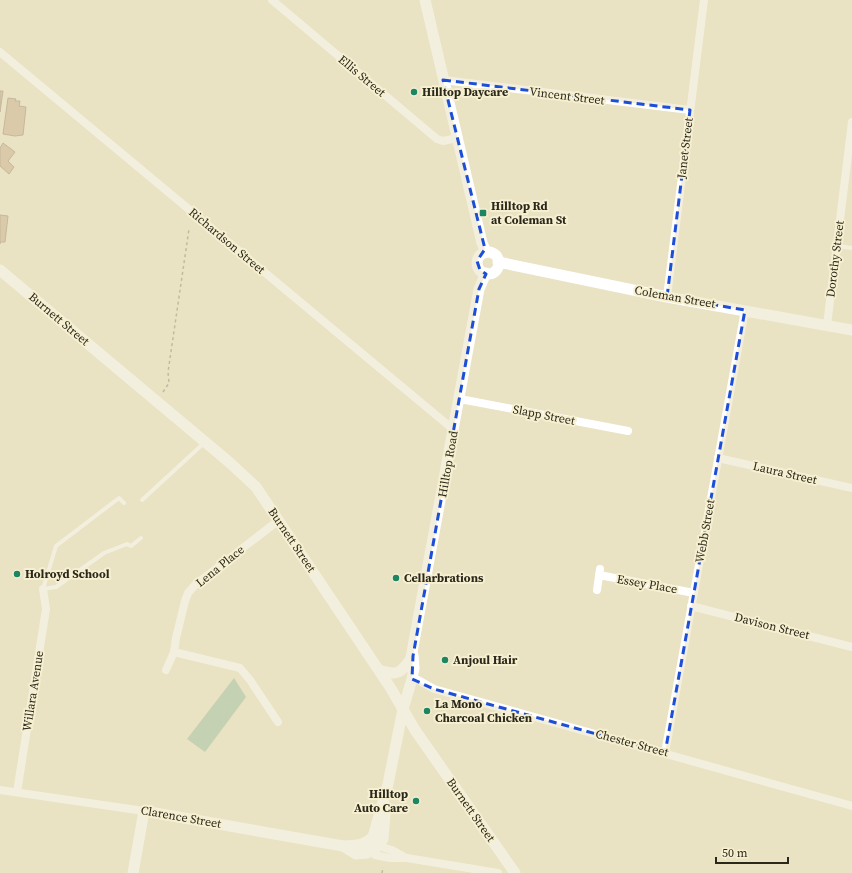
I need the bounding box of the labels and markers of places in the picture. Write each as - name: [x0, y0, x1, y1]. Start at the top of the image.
- place label: Hilltop Daycare: [422, 84, 508, 100]
- marker: Hilltop Daycare: [409, 87, 419, 97]
- place label: Hilltop Rd at Coleman St: [491, 198, 567, 228]
- marker: Hilltop Rd at Coleman St: [478, 208, 488, 218]
- place label: Holroyd School: [25, 566, 110, 582]
- marker: Holroyd School: [12, 569, 22, 579]
- place label: Cellarbrations: [404, 570, 484, 586]
- marker: Cellarbrations: [391, 573, 401, 583]
- place label: Anjoul Hair: [453, 652, 518, 668]
- marker: Anjoul Hair: [440, 655, 450, 665]
- place label: La Mono Charcoal Chicken: [435, 696, 533, 726]
- marker: La Mono Charcoal Chicken: [422, 706, 432, 716]
- place label: Hilltop Auto Care: [354, 786, 408, 816]
- marker: Hilltop Auto Care: [411, 796, 421, 806]

